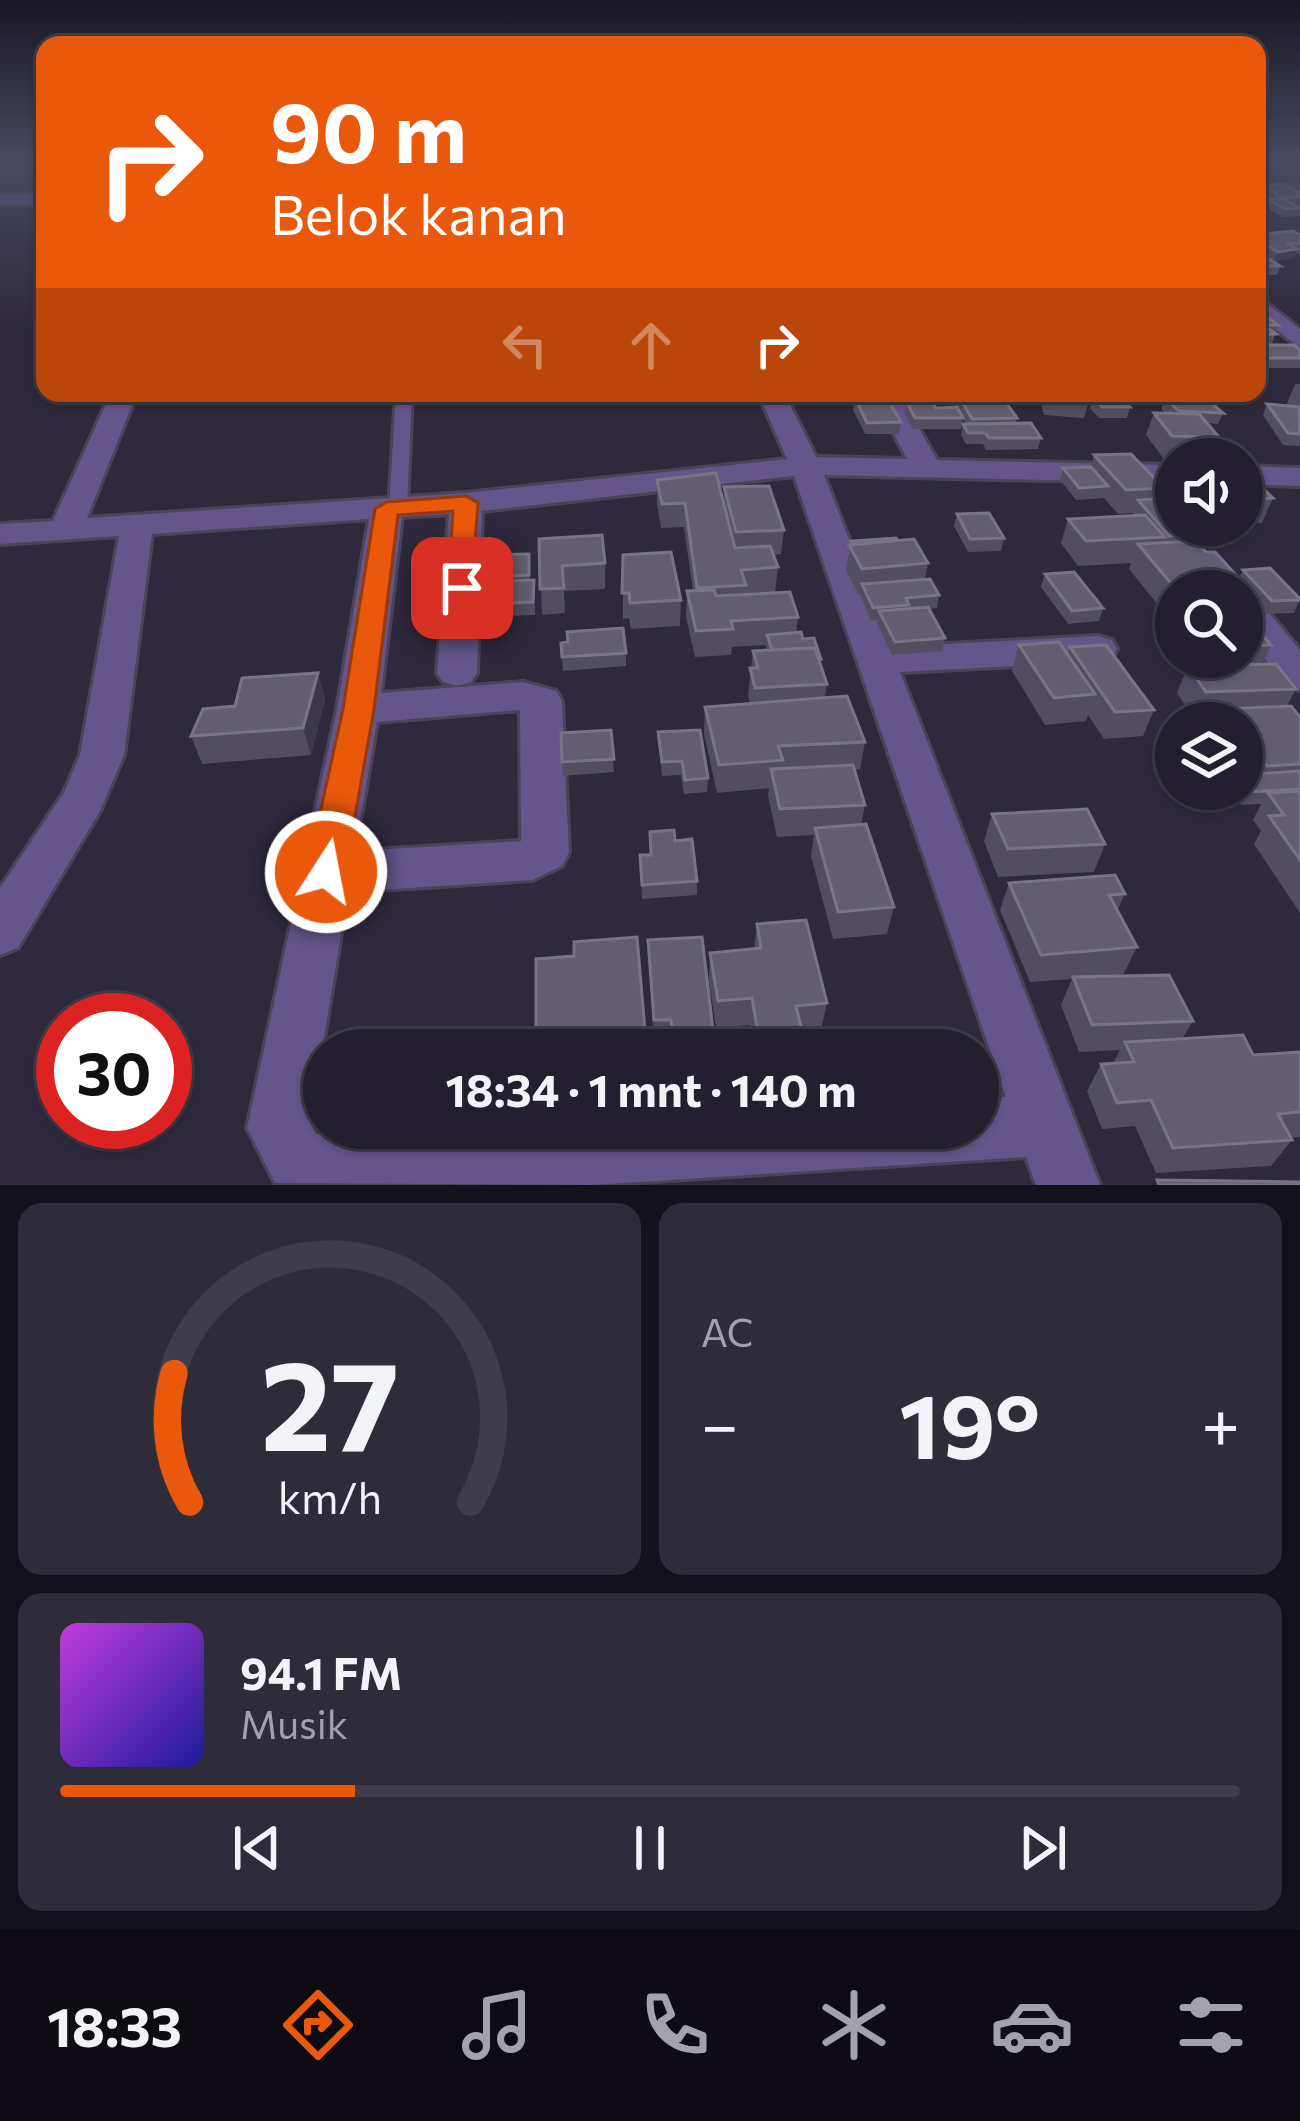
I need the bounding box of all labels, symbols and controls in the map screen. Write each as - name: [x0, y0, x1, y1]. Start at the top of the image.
- text: 90 m: [270, 78, 467, 180]
- icon: right: [72, 84, 228, 240]
- text: Belok kanan: [270, 180, 567, 246]
- icon: left: [492, 312, 558, 378]
- icon: ahead: [618, 312, 684, 378]
- icon: right: [744, 312, 810, 378]
- map controls: [1155, 438, 1263, 810]
- button: sound: [1155, 438, 1263, 546]
- pin: [411, 537, 513, 639]
- icon: arrive: [429, 555, 495, 621]
- button: search: [1155, 570, 1263, 678]
- button: layers: [1155, 702, 1263, 810]
- position arrow: [263, 809, 389, 935]
- speed limit sign: 30: [36, 993, 192, 1149]
- text: 18:34 · 1 mnt · 140 m: [445, 1061, 857, 1116]
- text: AC: [701, 1307, 753, 1355]
- text: 27: [260, 1324, 399, 1477]
- text: 19°: [899, 1367, 1040, 1478]
- text: −: [701, 1382, 739, 1463]
- text: +: [1201, 1382, 1240, 1463]
- text: km/h: [277, 1470, 382, 1523]
- text: 94.1 FM: [240, 1644, 402, 1699]
- text: Musik: [240, 1699, 348, 1747]
- icon: previous: [224, 1815, 290, 1881]
- icon: pause: [617, 1815, 683, 1881]
- icon: next: [1010, 1815, 1076, 1881]
- icon: directions: [276, 1983, 360, 2067]
- icon: music: [455, 1983, 539, 2067]
- icon: phone: [633, 1983, 717, 2067]
- icon: climate: [812, 1983, 896, 2067]
- icon: car: [990, 1983, 1074, 2067]
- icon: filters: [1169, 1983, 1253, 2067]
- text: 18:33: [47, 1992, 182, 2058]

